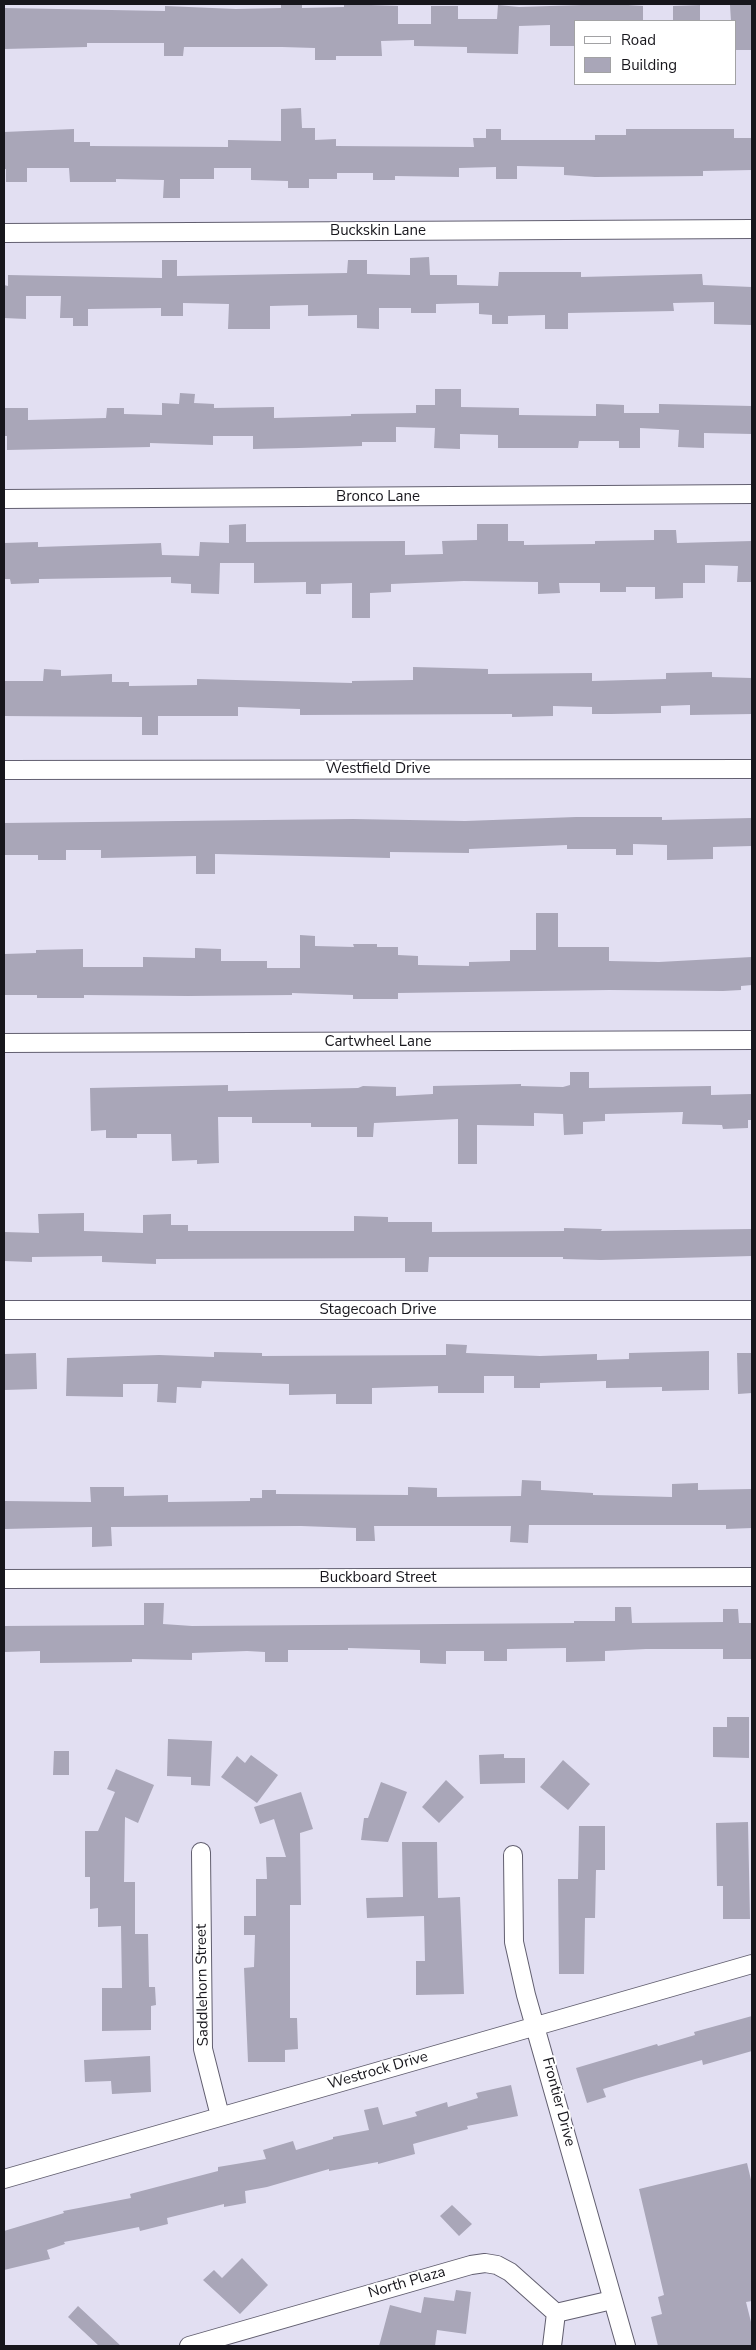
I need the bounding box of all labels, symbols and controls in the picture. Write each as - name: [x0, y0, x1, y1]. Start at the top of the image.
- legend: [574, 20, 736, 85]
- text: Road: [621, 30, 656, 50]
- text: Building: [621, 55, 677, 75]
- street label: Buckskin Lane: [330, 222, 426, 240]
- street label: Bronco Lane: [336, 488, 420, 506]
- street label: Westfield Drive: [326, 760, 430, 778]
- street label: Cartwheel Lane: [325, 1033, 431, 1051]
- street label: Stagecoach Drive: [319, 1301, 437, 1319]
- street label: Buckboard Street: [320, 1569, 436, 1587]
- street label: Saddlehorn Street: [193, 1924, 213, 2046]
- street label: Westrock Drive: [326, 2048, 430, 2094]
- street label: Frontier Drive: [537, 2055, 579, 2149]
- street label: North Plaza: [366, 2263, 448, 2303]

